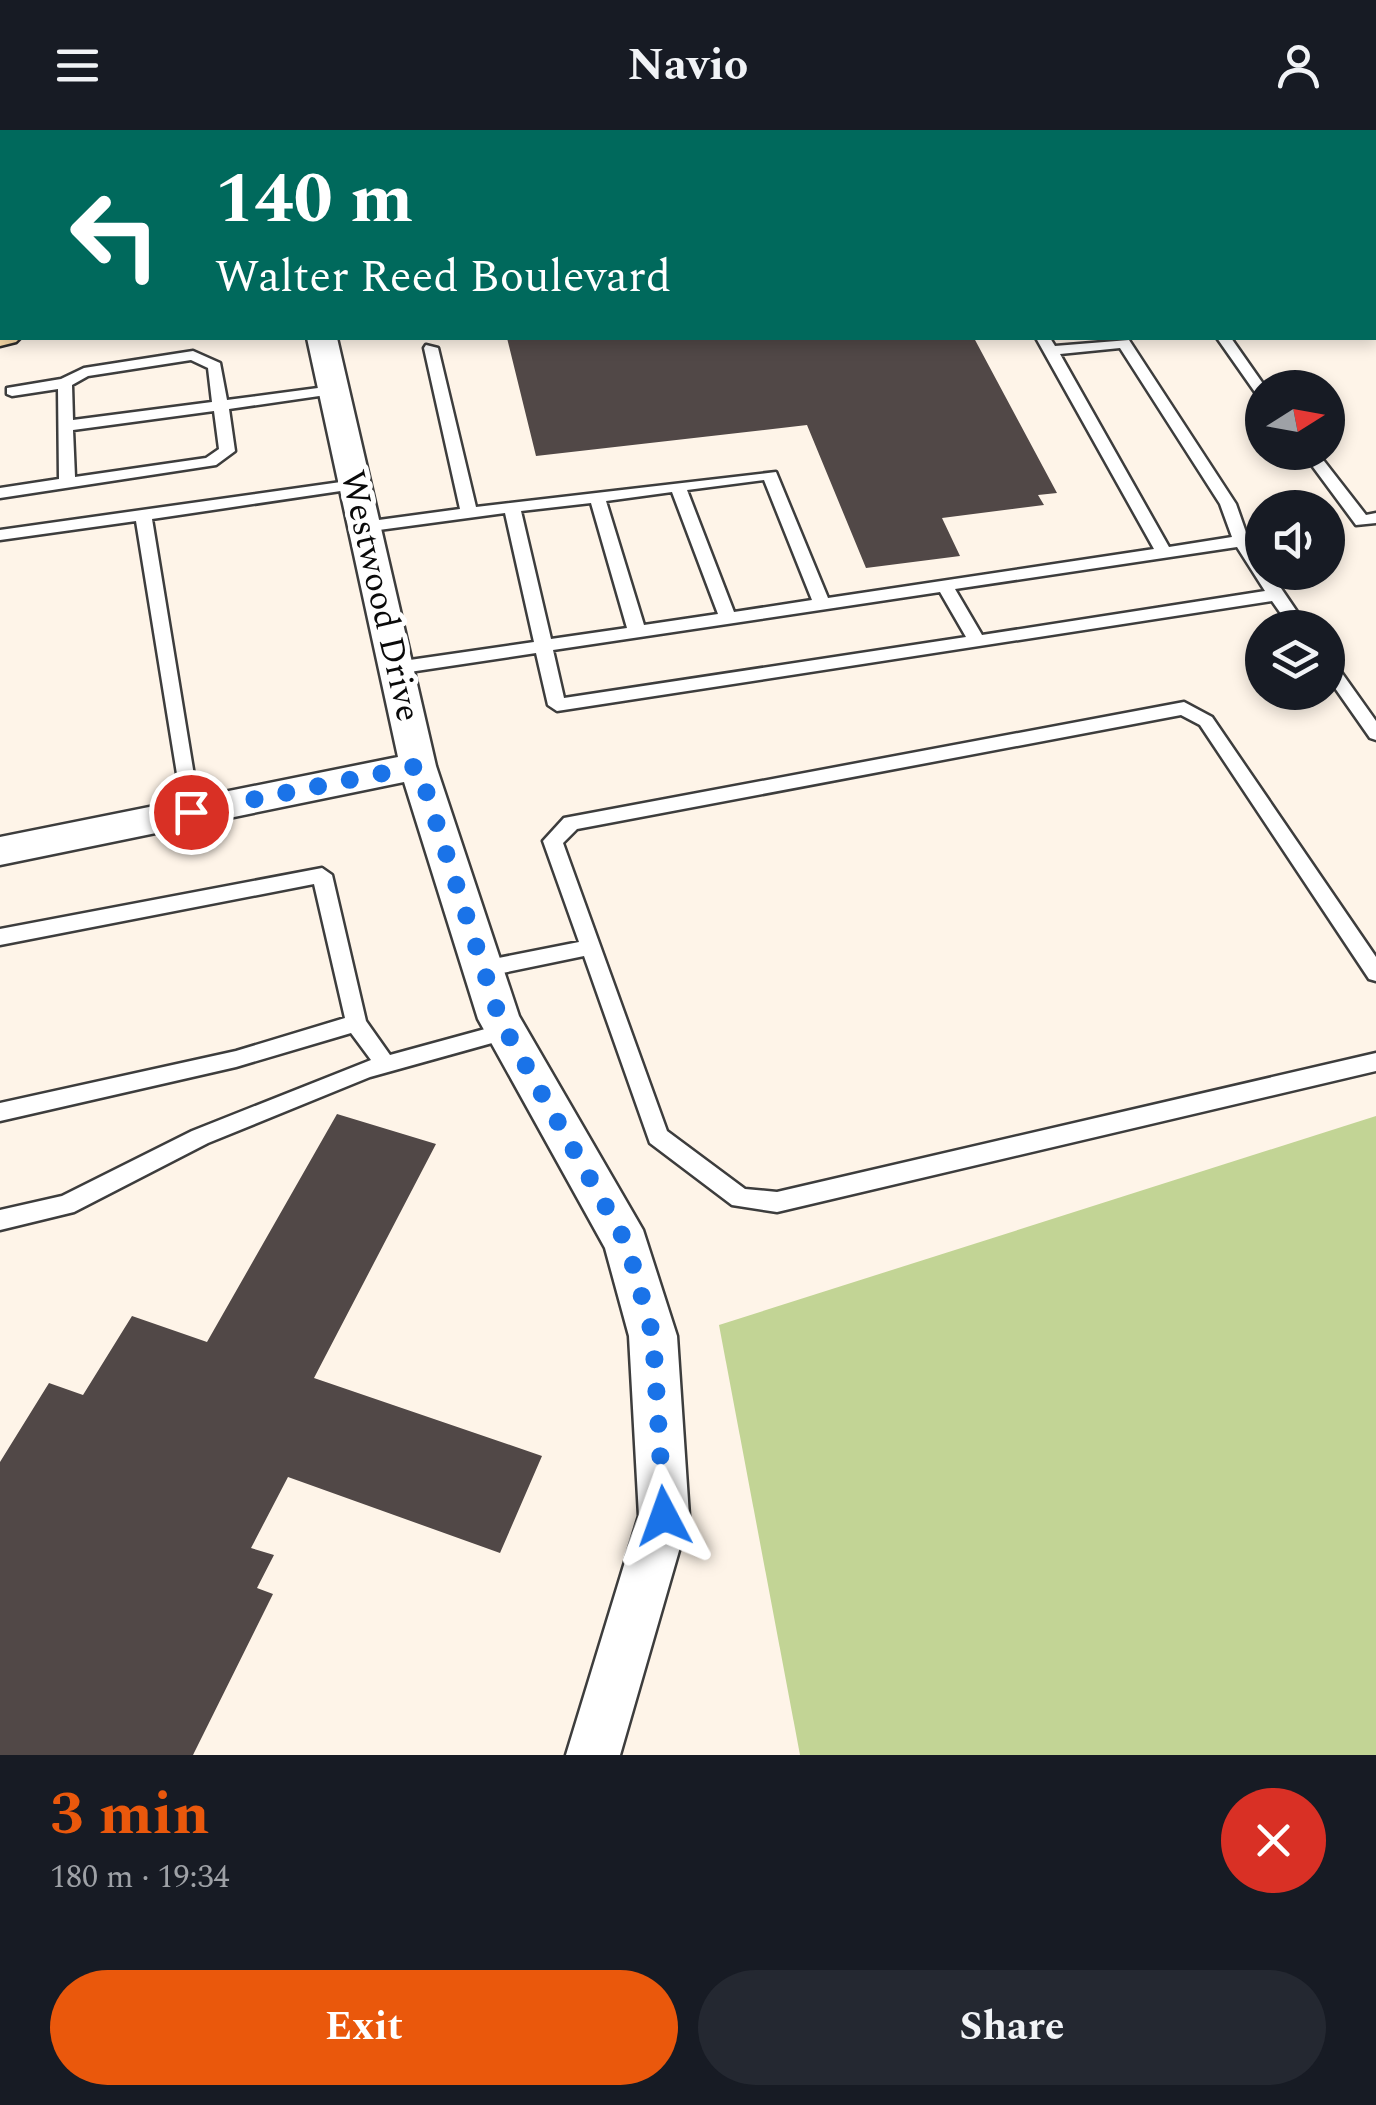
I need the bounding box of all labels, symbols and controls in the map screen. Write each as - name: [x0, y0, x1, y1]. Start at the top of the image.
- text: Navio: [627, 31, 749, 100]
- icon: menu: [50, 38, 105, 93]
- icon: person: [1271, 38, 1326, 93]
- text: 140 m: [215, 147, 413, 253]
- icon: left: [50, 170, 180, 300]
- text: Walter Reed Boulevard: [215, 243, 671, 312]
- north arrow: [1245, 370, 1345, 470]
- map controls: [1245, 370, 1345, 710]
- street label: Westwood Drive: [325, 465, 435, 727]
- button: sound: [1245, 490, 1345, 590]
- button: layers: [1245, 610, 1345, 710]
- pin: [149, 770, 234, 855]
- icon: arrive: [164, 785, 219, 840]
- position arrow: [612, 1464, 716, 1568]
- text: 3 min: [50, 1769, 210, 1861]
- button: close: [1221, 1788, 1326, 1893]
- text: 180 m · 19:34: [50, 1853, 230, 1902]
- button: Exit: [50, 1970, 678, 2085]
- button: Share: [698, 1970, 1326, 2085]

